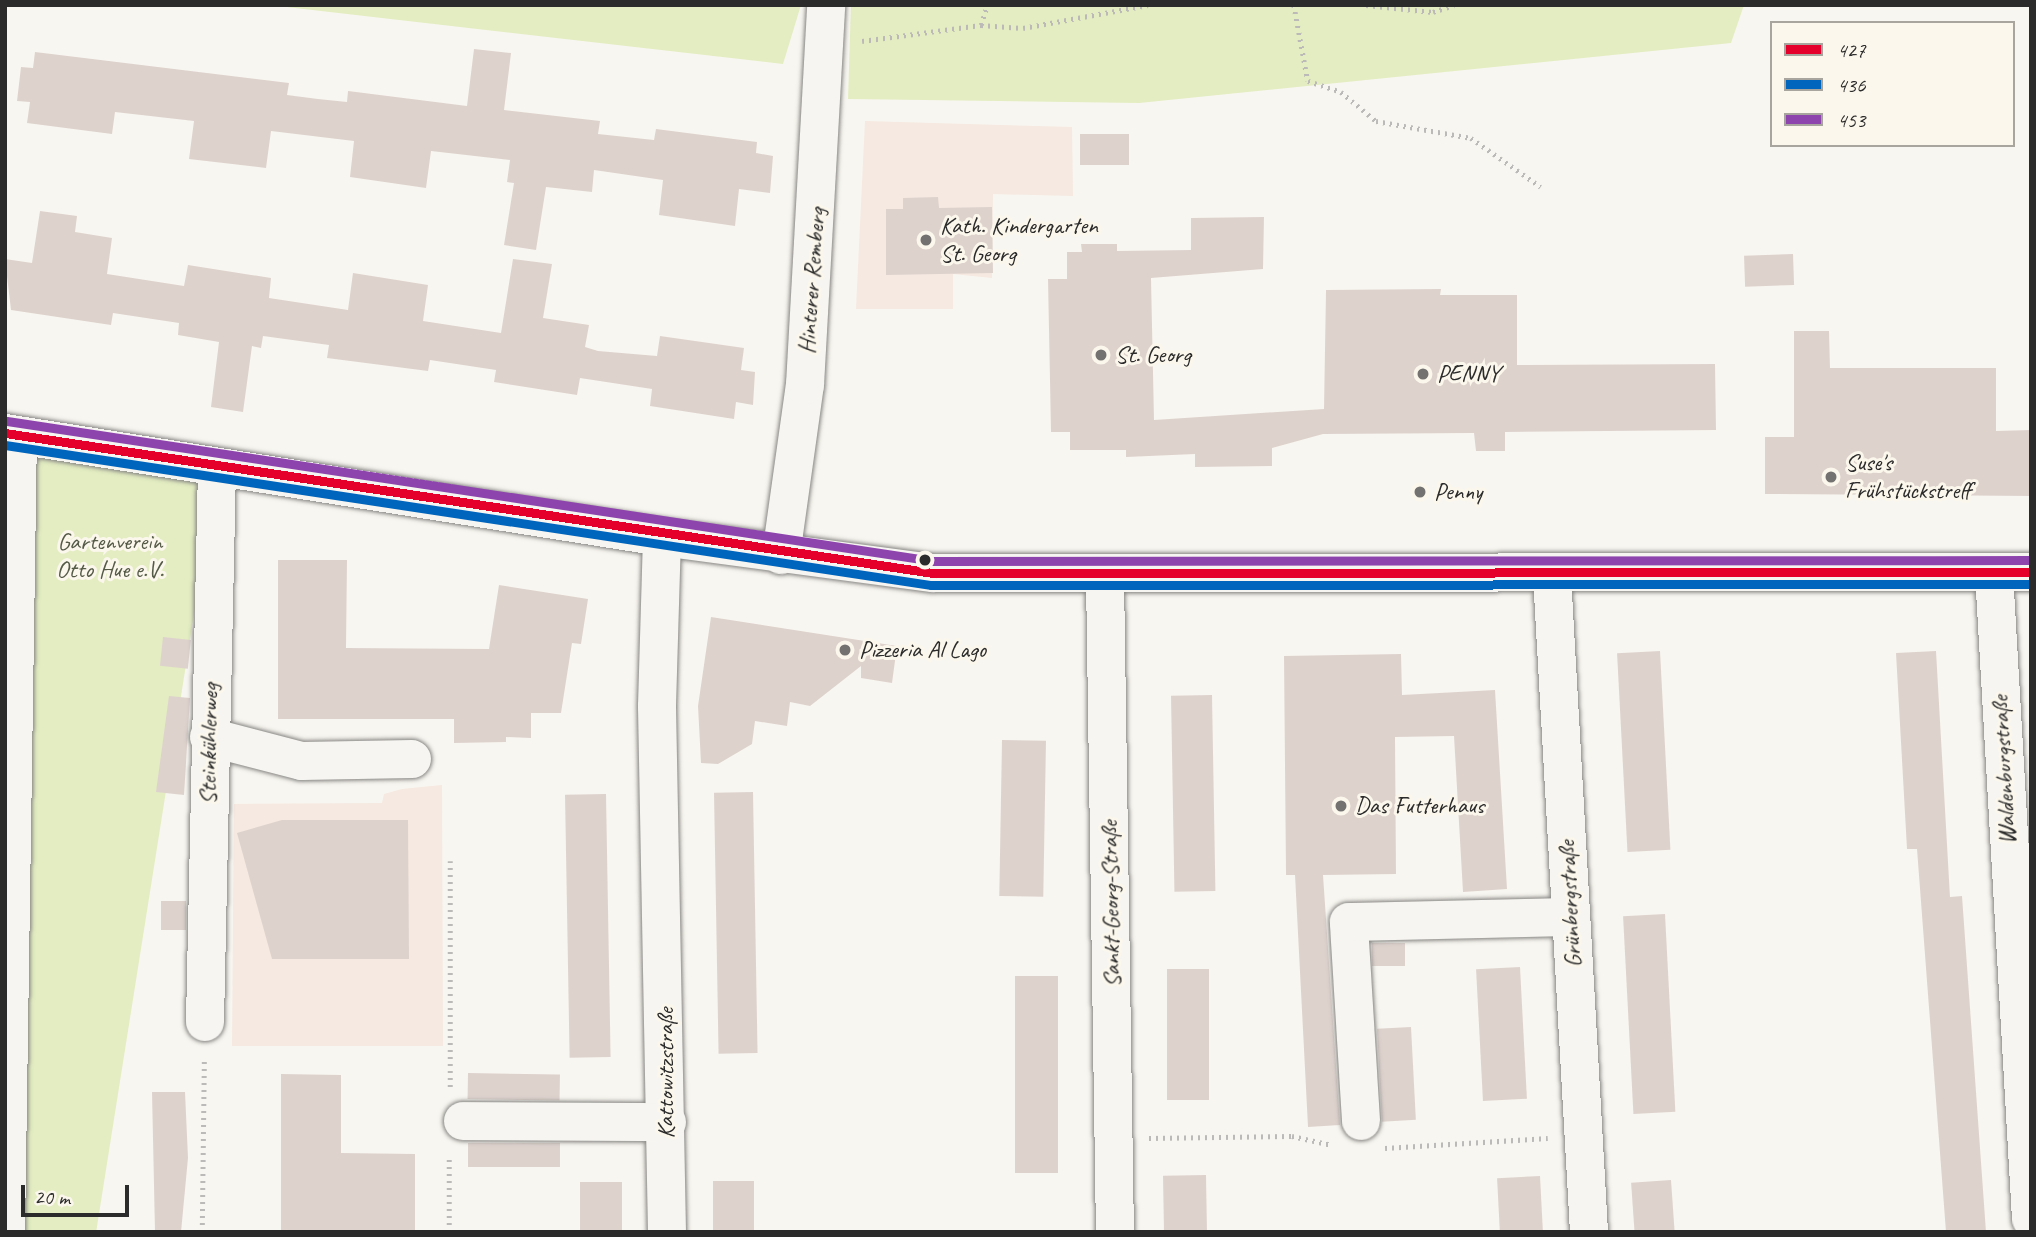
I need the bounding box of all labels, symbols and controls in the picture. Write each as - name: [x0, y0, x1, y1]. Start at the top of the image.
- legend: [1770, 21, 2015, 147]
- text: 427: [1837, 37, 1865, 63]
- text: 436: [1837, 72, 1865, 98]
- text: 453: [1837, 107, 1865, 133]
- street label: Hinterer Remberg: [793, 208, 831, 354]
- place label: Kath. Kindergarten St. Georg: [940, 212, 1098, 268]
- marker: Kath. Kindergarten St. Georg: [918, 232, 934, 248]
- place label: St. Georg: [1115, 341, 1191, 369]
- marker: St. Georg: [1093, 347, 1109, 363]
- place label: PENNY: [1437, 360, 1500, 388]
- marker: PENNY: [1415, 366, 1431, 382]
- place label: Suse's Frühstückstreff: [1845, 449, 1971, 505]
- marker: Suse's Frühstückstreff: [1823, 469, 1839, 485]
- place label: Penny: [1434, 478, 1482, 506]
- marker: Penny: [1412, 484, 1428, 500]
- park label: Gartenverein Otto Hue e.V.: [56, 528, 164, 584]
- unlabelled marker: [918, 553, 932, 567]
- place label: Pizzeria Al Lago: [859, 636, 987, 664]
- marker: Pizzeria Al Lago: [837, 642, 853, 658]
- street label: Steinkühlerweg: [194, 683, 224, 805]
- street label: Waldenburgstraße: [1986, 695, 2022, 845]
- place label: Das Futterhaus: [1355, 792, 1483, 820]
- marker: Das Futterhaus: [1333, 798, 1349, 814]
- street label: Sankt-Georg-Straße: [1095, 820, 1127, 988]
- street label: Grünbergstraße: [1552, 840, 1588, 968]
- street label: Kattowitzstraße: [652, 1008, 680, 1138]
- scale bar: [24, 1170, 133, 1214]
- text: 20 m: [34, 1184, 70, 1210]

